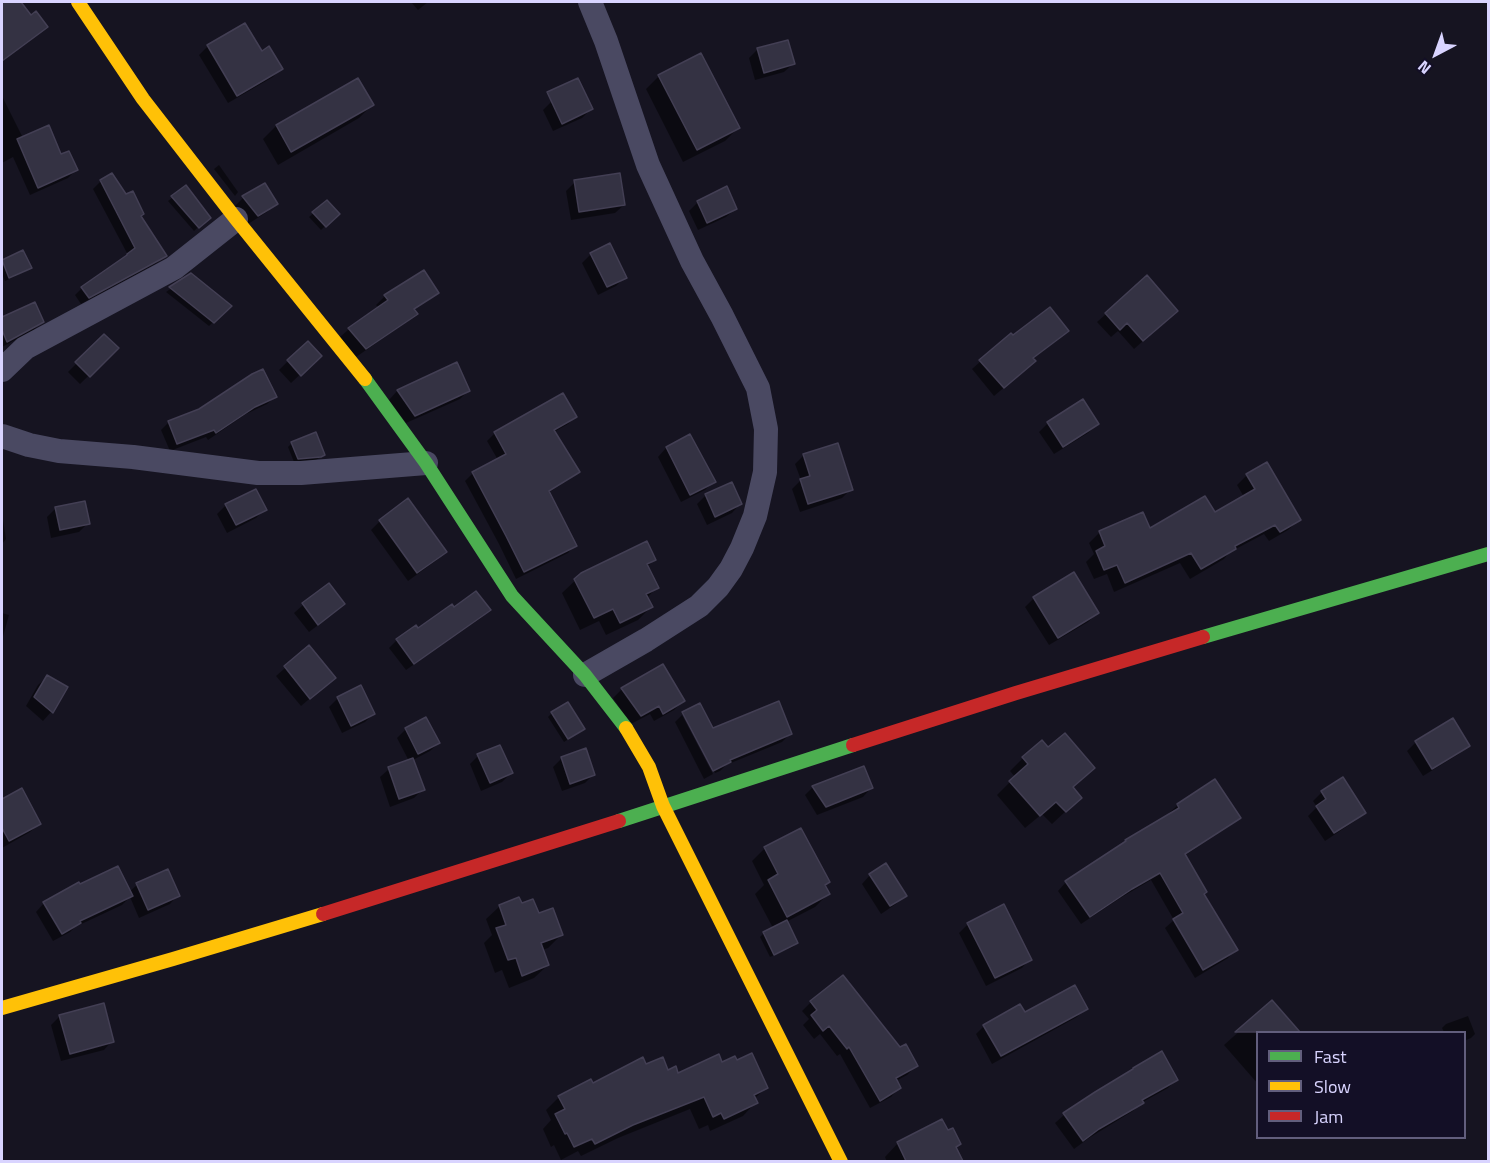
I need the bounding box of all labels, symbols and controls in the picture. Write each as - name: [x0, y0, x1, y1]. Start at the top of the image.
- north arrow: [1406, 24, 1466, 84]
- text: N: [1412, 55, 1436, 80]
- legend: [1256, 1031, 1466, 1139]
- text: Fast: [1314, 1043, 1347, 1070]
- text: Slow: [1314, 1073, 1351, 1100]
- text: Jam: [1314, 1103, 1343, 1130]

